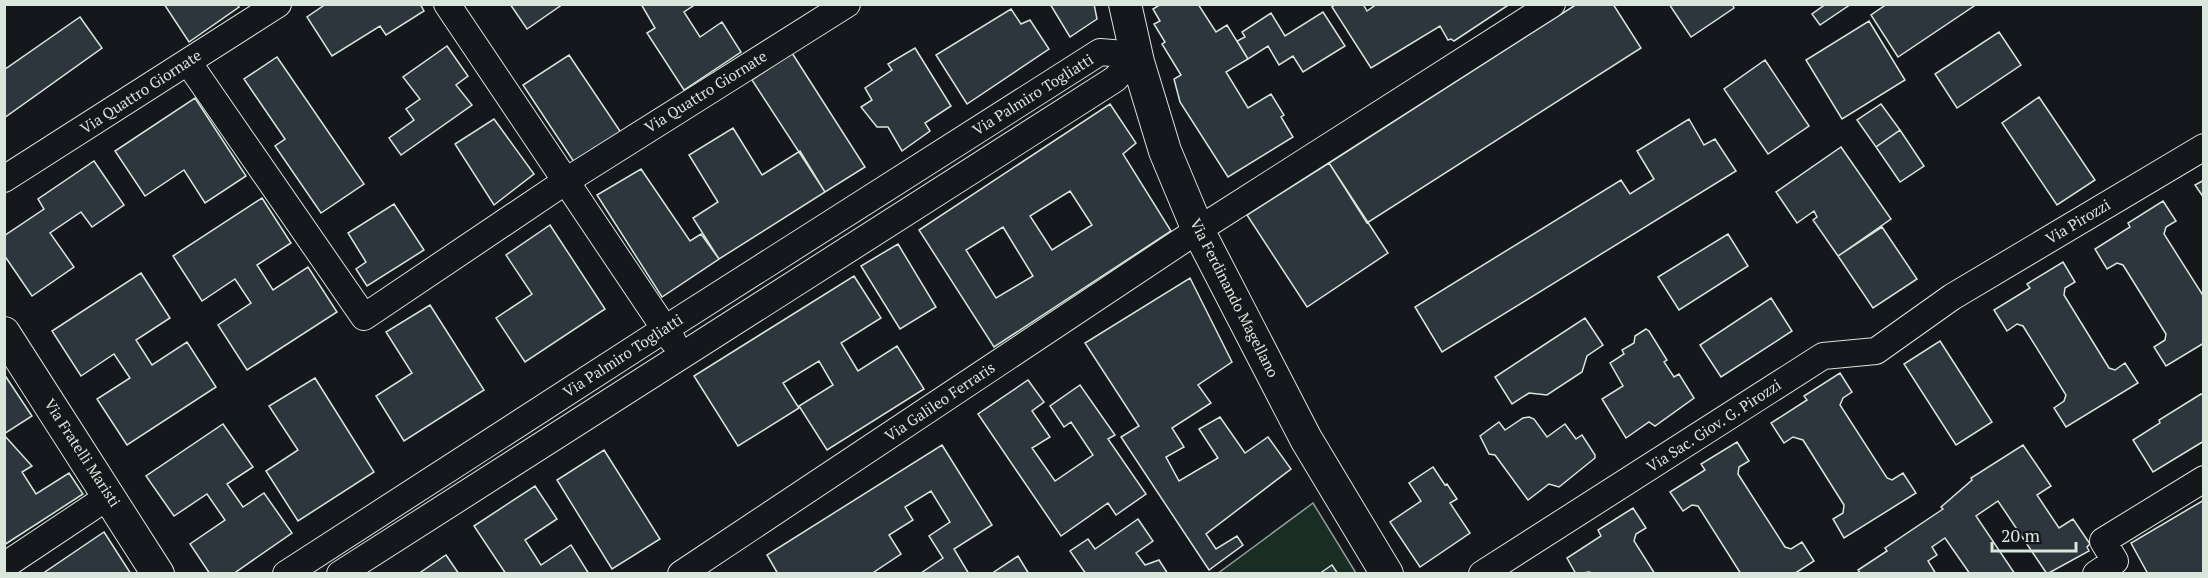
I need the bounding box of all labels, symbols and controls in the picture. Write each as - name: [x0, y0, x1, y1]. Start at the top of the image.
- street label: Via Quattro Giornate: [76, 44, 205, 138]
- street label: Via Quattro Giornate: [641, 45, 770, 137]
- street label: Via Palmiro Togliatti: [968, 49, 1097, 139]
- street label: Via Pirozzi: [2041, 194, 2114, 248]
- street label: Via Ferdinando Magellano: [1186, 215, 1284, 380]
- street label: Via Palmiro Togliatti: [559, 309, 686, 401]
- street label: Via Galileo Ferraris: [881, 357, 998, 445]
- street label: Via Sac. Giov. G. Pirozzi: [1642, 374, 1785, 476]
- street label: Via Fratelli Maristi: [40, 394, 125, 510]
- scale bar: [1992, 515, 2076, 553]
- text: 20 m: [2001, 523, 2041, 547]

